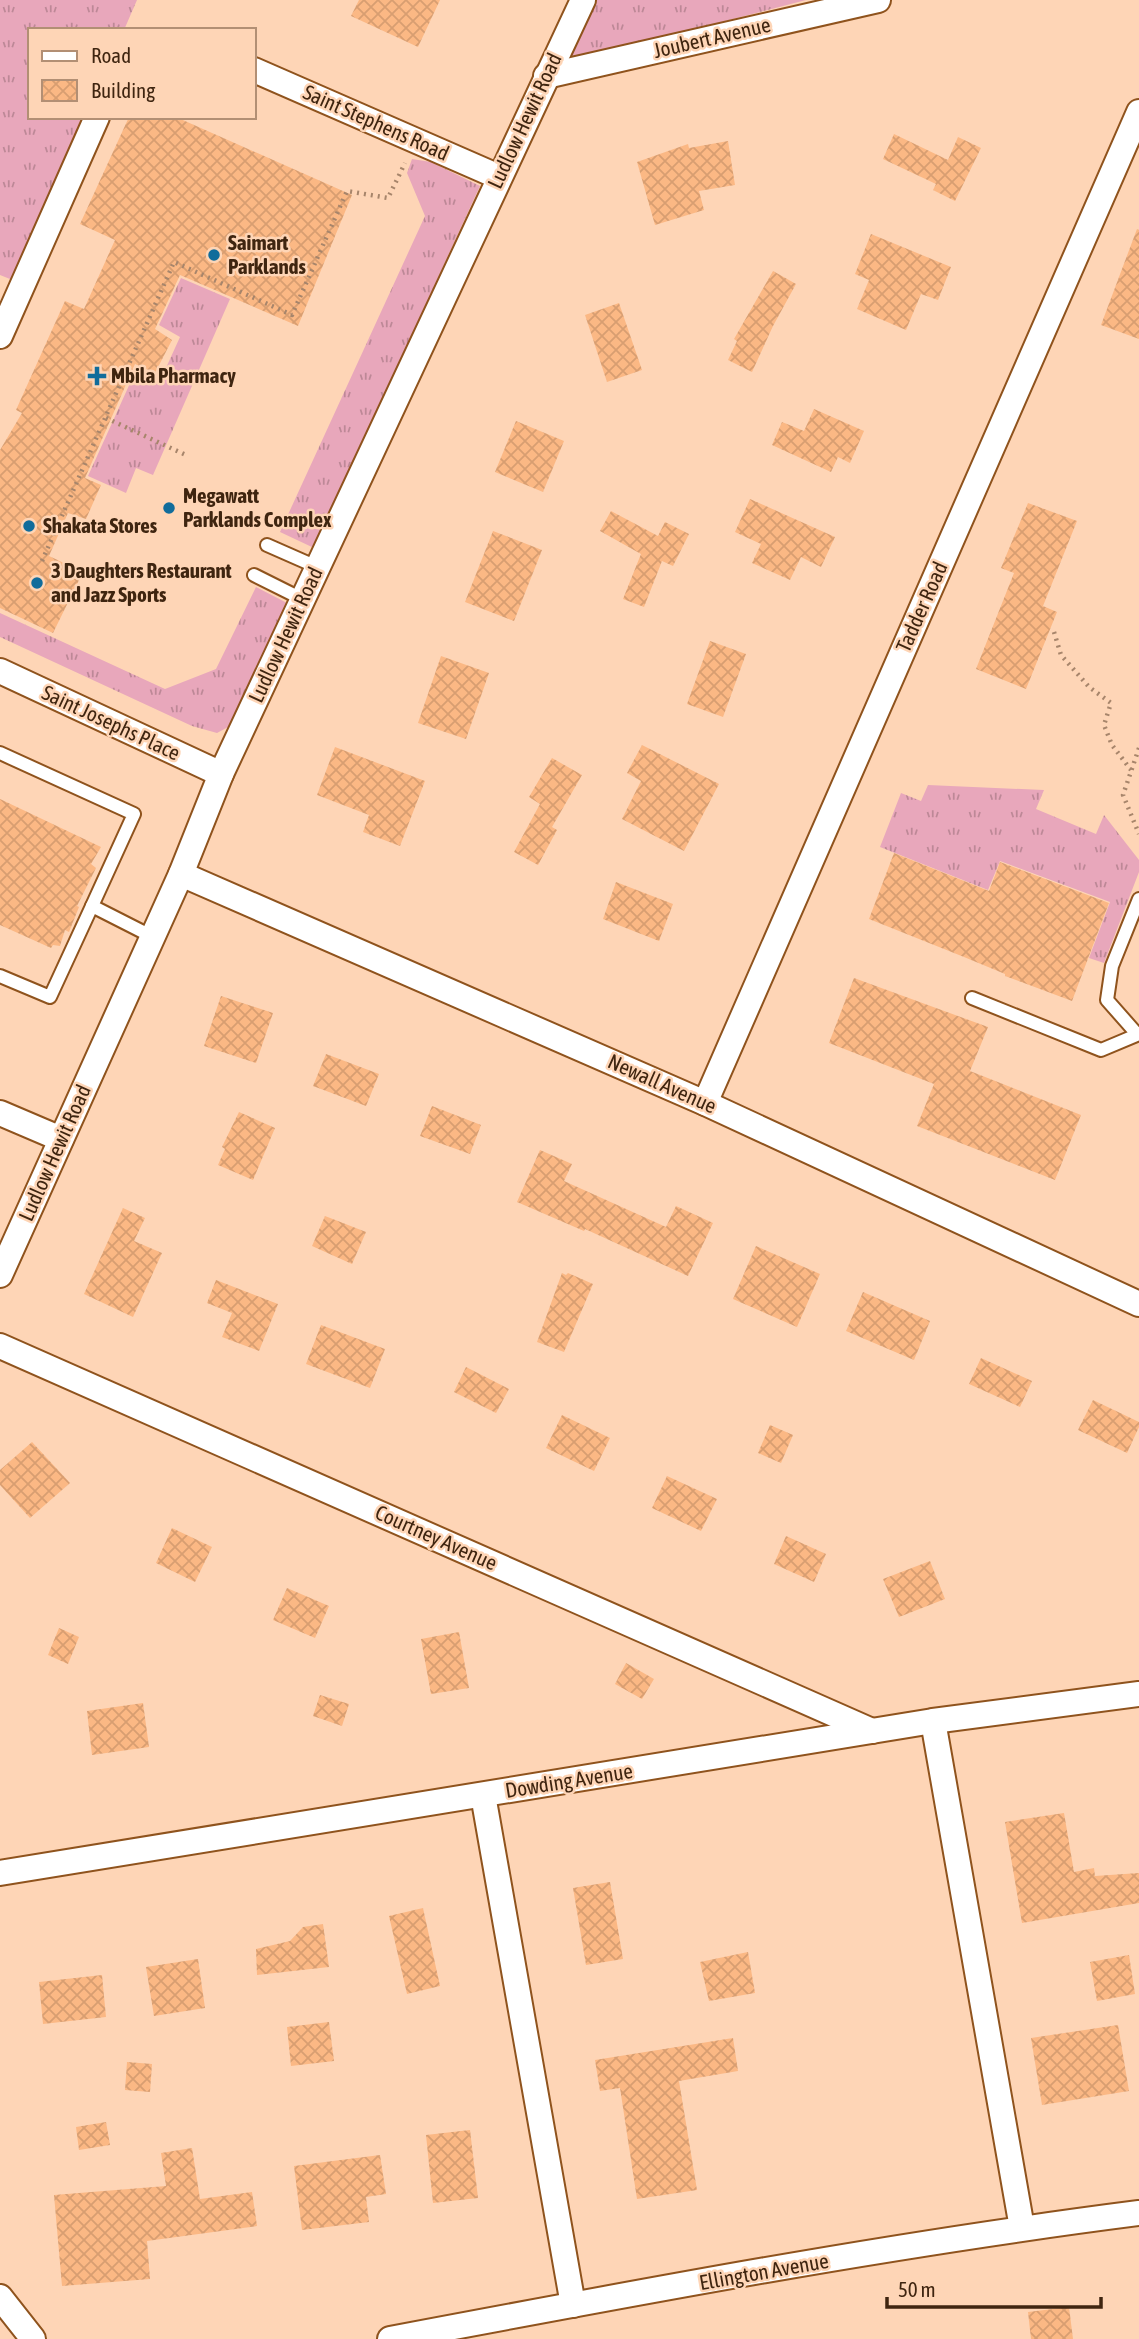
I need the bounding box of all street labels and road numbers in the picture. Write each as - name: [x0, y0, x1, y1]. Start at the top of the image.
- street label: Joubert Avenue: [651, 12, 773, 62]
- street label: Ludlow Hewit Road: [482, 49, 566, 192]
- street label: Saint Stephens Road: [300, 79, 453, 165]
- street label: Tadder Road: [891, 558, 952, 655]
- street label: Ludlow Hewit Road: [243, 563, 327, 706]
- street label: Saint Josephs Place: [39, 680, 184, 765]
- street label: Newall Avenue: [605, 1049, 720, 1118]
- street label: Ludlow Hewit Road: [13, 1081, 95, 1224]
- street label: Courtney Avenue: [372, 1500, 501, 1575]
- street label: Dowding Avenue: [503, 1758, 634, 1802]
- street label: Ellington Avenue: [697, 2248, 830, 2294]

